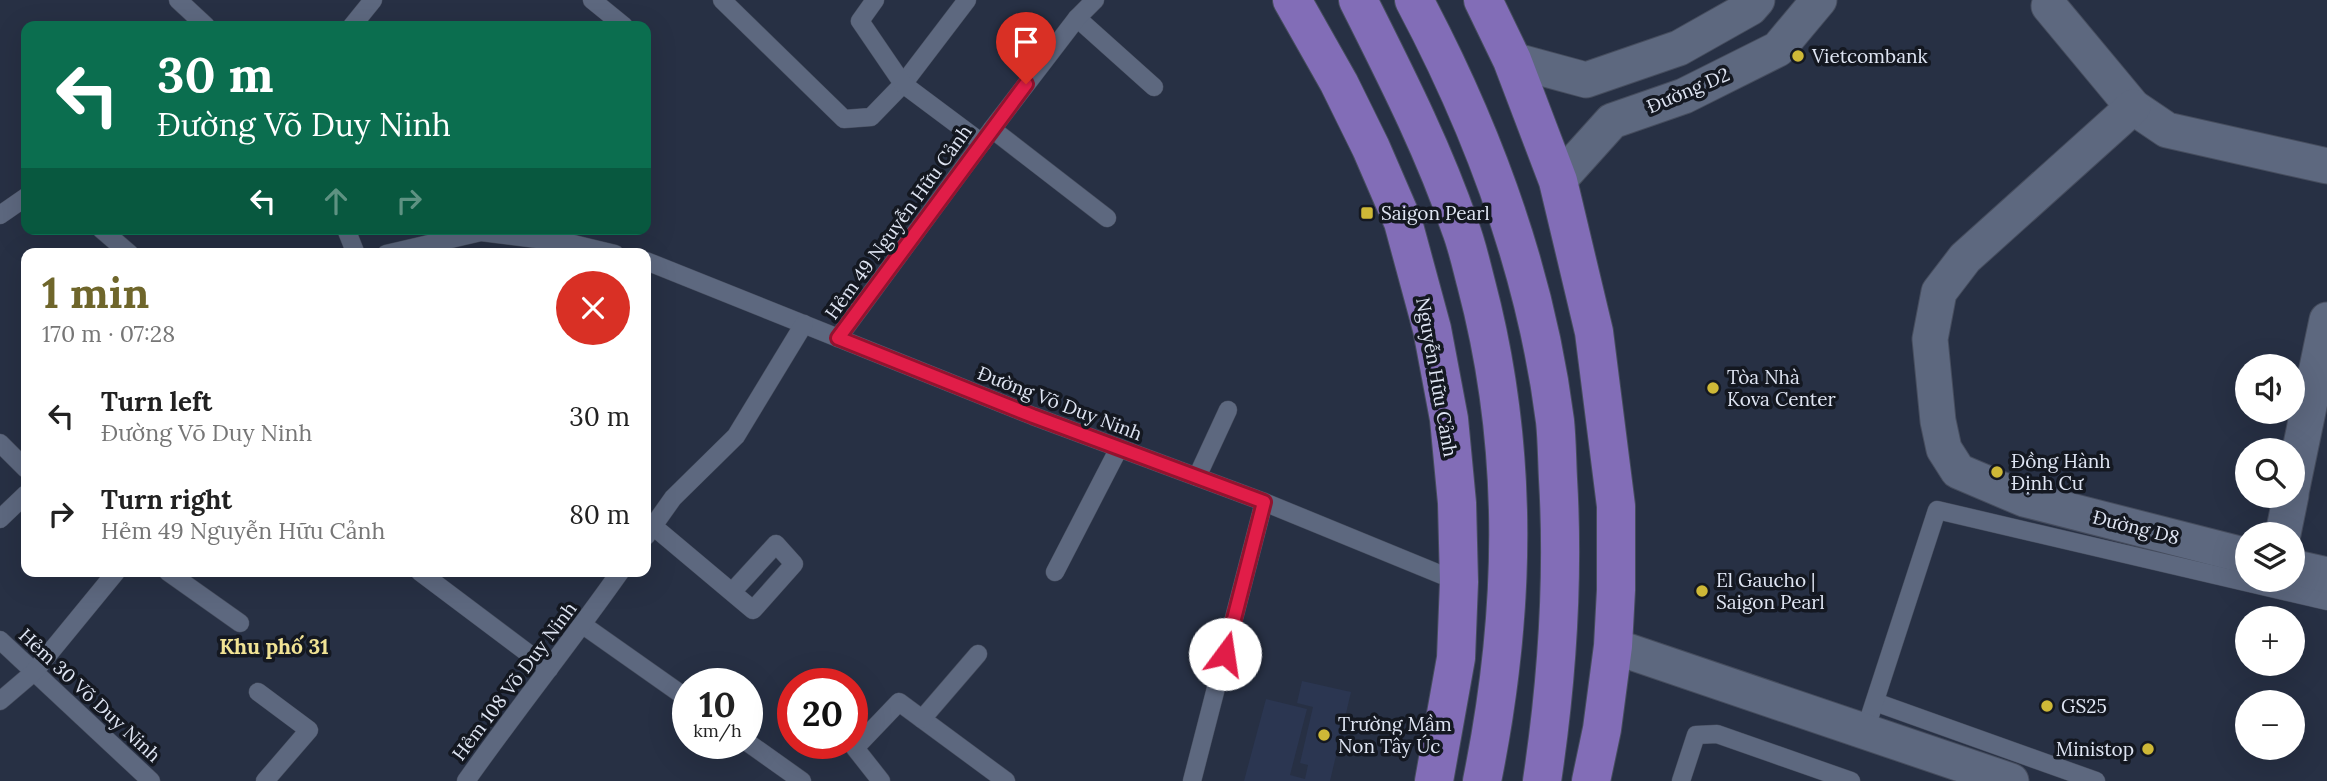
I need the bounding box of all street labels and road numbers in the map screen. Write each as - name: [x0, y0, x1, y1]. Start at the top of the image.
- street label: Đường D2: [1643, 62, 1733, 118]
- street label: Hẻm 49 Nguyễn Hữu Cảnh: [819, 120, 977, 324]
- street label: Nguyễn Hữu Cảnh: [1411, 295, 1463, 459]
- street label: Đường Võ Duy Ninh: [974, 361, 1146, 445]
- street label: Đường D8: [2090, 505, 2182, 549]
- street label: Hẻm 108 Võ Duy Ninh: [447, 597, 581, 765]
- street label: Hẻm 30 Võ Duy Ninh: [14, 623, 166, 767]

